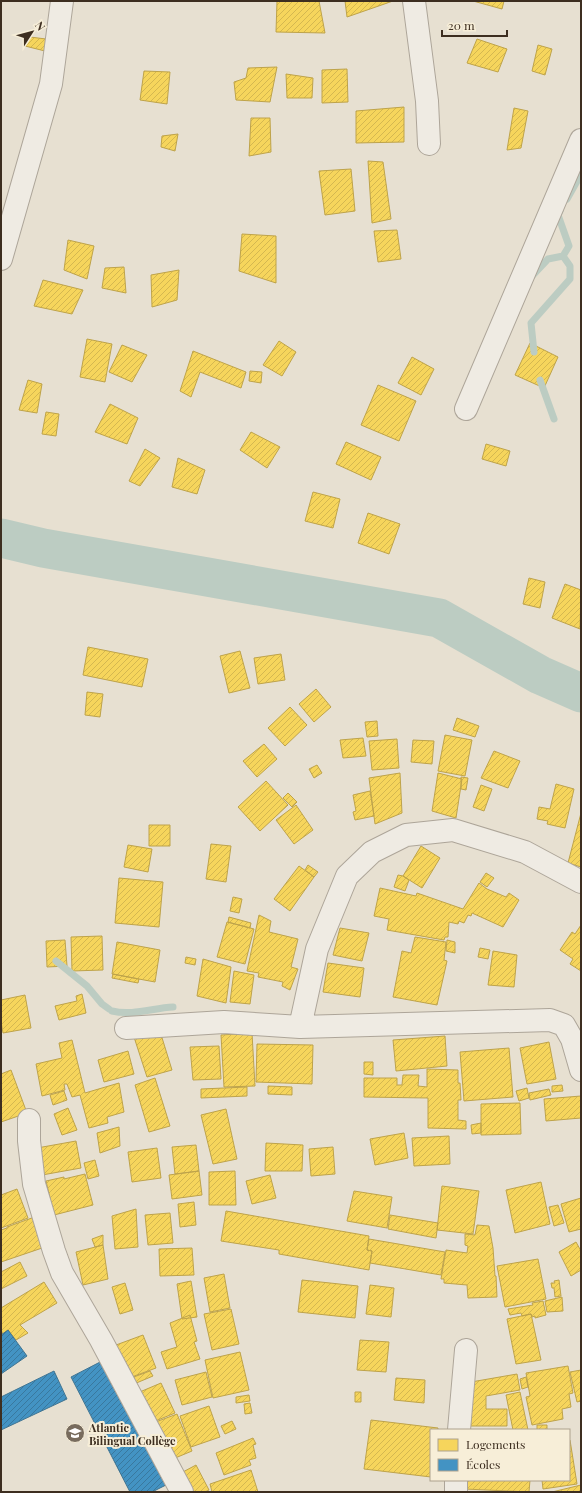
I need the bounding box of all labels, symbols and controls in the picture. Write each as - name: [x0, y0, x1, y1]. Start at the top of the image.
- north arrow: [12, 12, 52, 52]
- scale bar: [442, 12, 507, 38]
- text: 20 m: [448, 17, 475, 33]
- text: N: [32, 18, 49, 33]
- place label: Atlantic Bilingual Collège: [88, 1420, 176, 1448]
- school or university icon: Atlantic Bilingual Collège: [64, 1422, 86, 1444]
- legend: [430, 1429, 570, 1481]
- text: Logements: [466, 1436, 525, 1452]
- text: Écoles: [466, 1456, 500, 1472]

